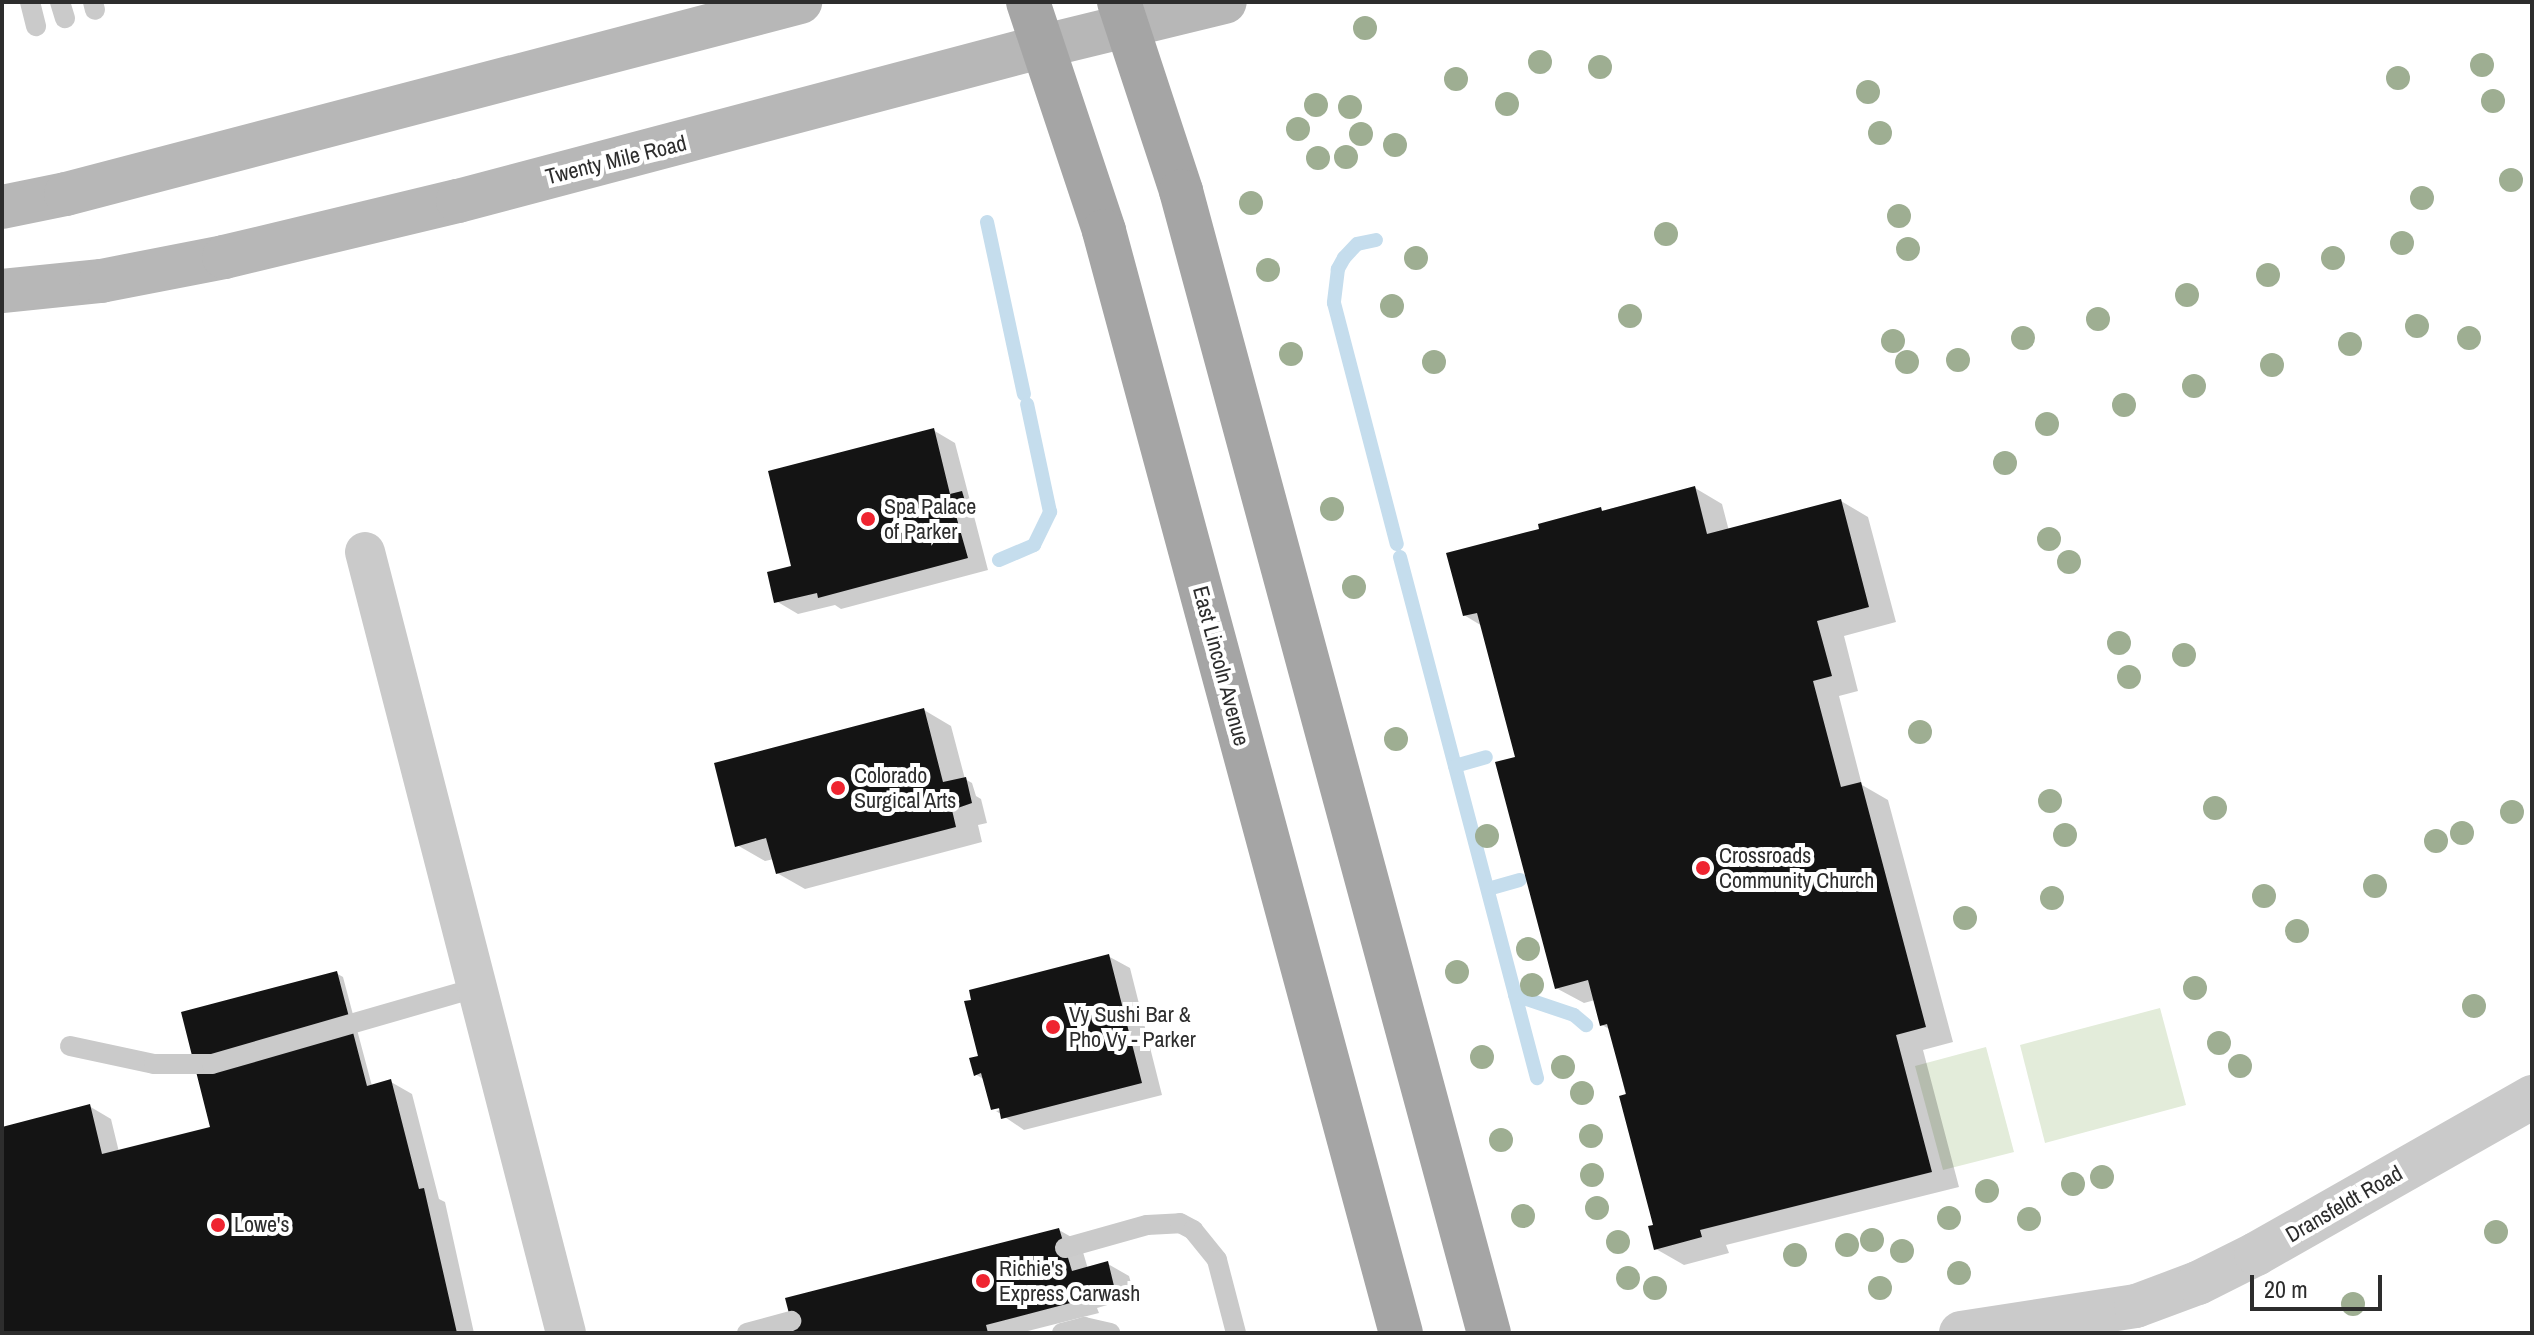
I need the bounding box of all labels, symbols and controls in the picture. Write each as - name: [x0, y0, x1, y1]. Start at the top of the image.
- street label: Twenty Mile Road: [543, 130, 689, 190]
- place label: Spa Palace of Parker: [884, 493, 976, 544]
- marker: Spa Palace of Parker: [859, 510, 877, 528]
- street label: East Lincoln Avenue: [1187, 583, 1255, 749]
- place label: Colorado Surgical Arts: [854, 762, 957, 814]
- marker: Colorado Surgical Arts: [829, 779, 847, 797]
- place label: Crossroads Community Church: [1719, 842, 1874, 894]
- marker: Crossroads Community Church: [1694, 859, 1712, 877]
- place label: Vy Sushi Bar & Pho Vy - Parker: [1069, 1001, 1196, 1052]
- marker: Vy Sushi Bar & Pho Vy - Parker: [1044, 1018, 1062, 1036]
- street label: Dransfeldt Road: [2281, 1160, 2407, 1248]
- place label: Lowe's: [234, 1212, 290, 1238]
- marker: Lowe's: [209, 1216, 227, 1234]
- place label: Richie's Express Carwash: [999, 1255, 1140, 1306]
- scale bar: [2254, 1259, 2386, 1309]
- marker: Richie's Express Carwash: [974, 1272, 992, 1290]
- text: 20 m: [2264, 1273, 2308, 1305]

